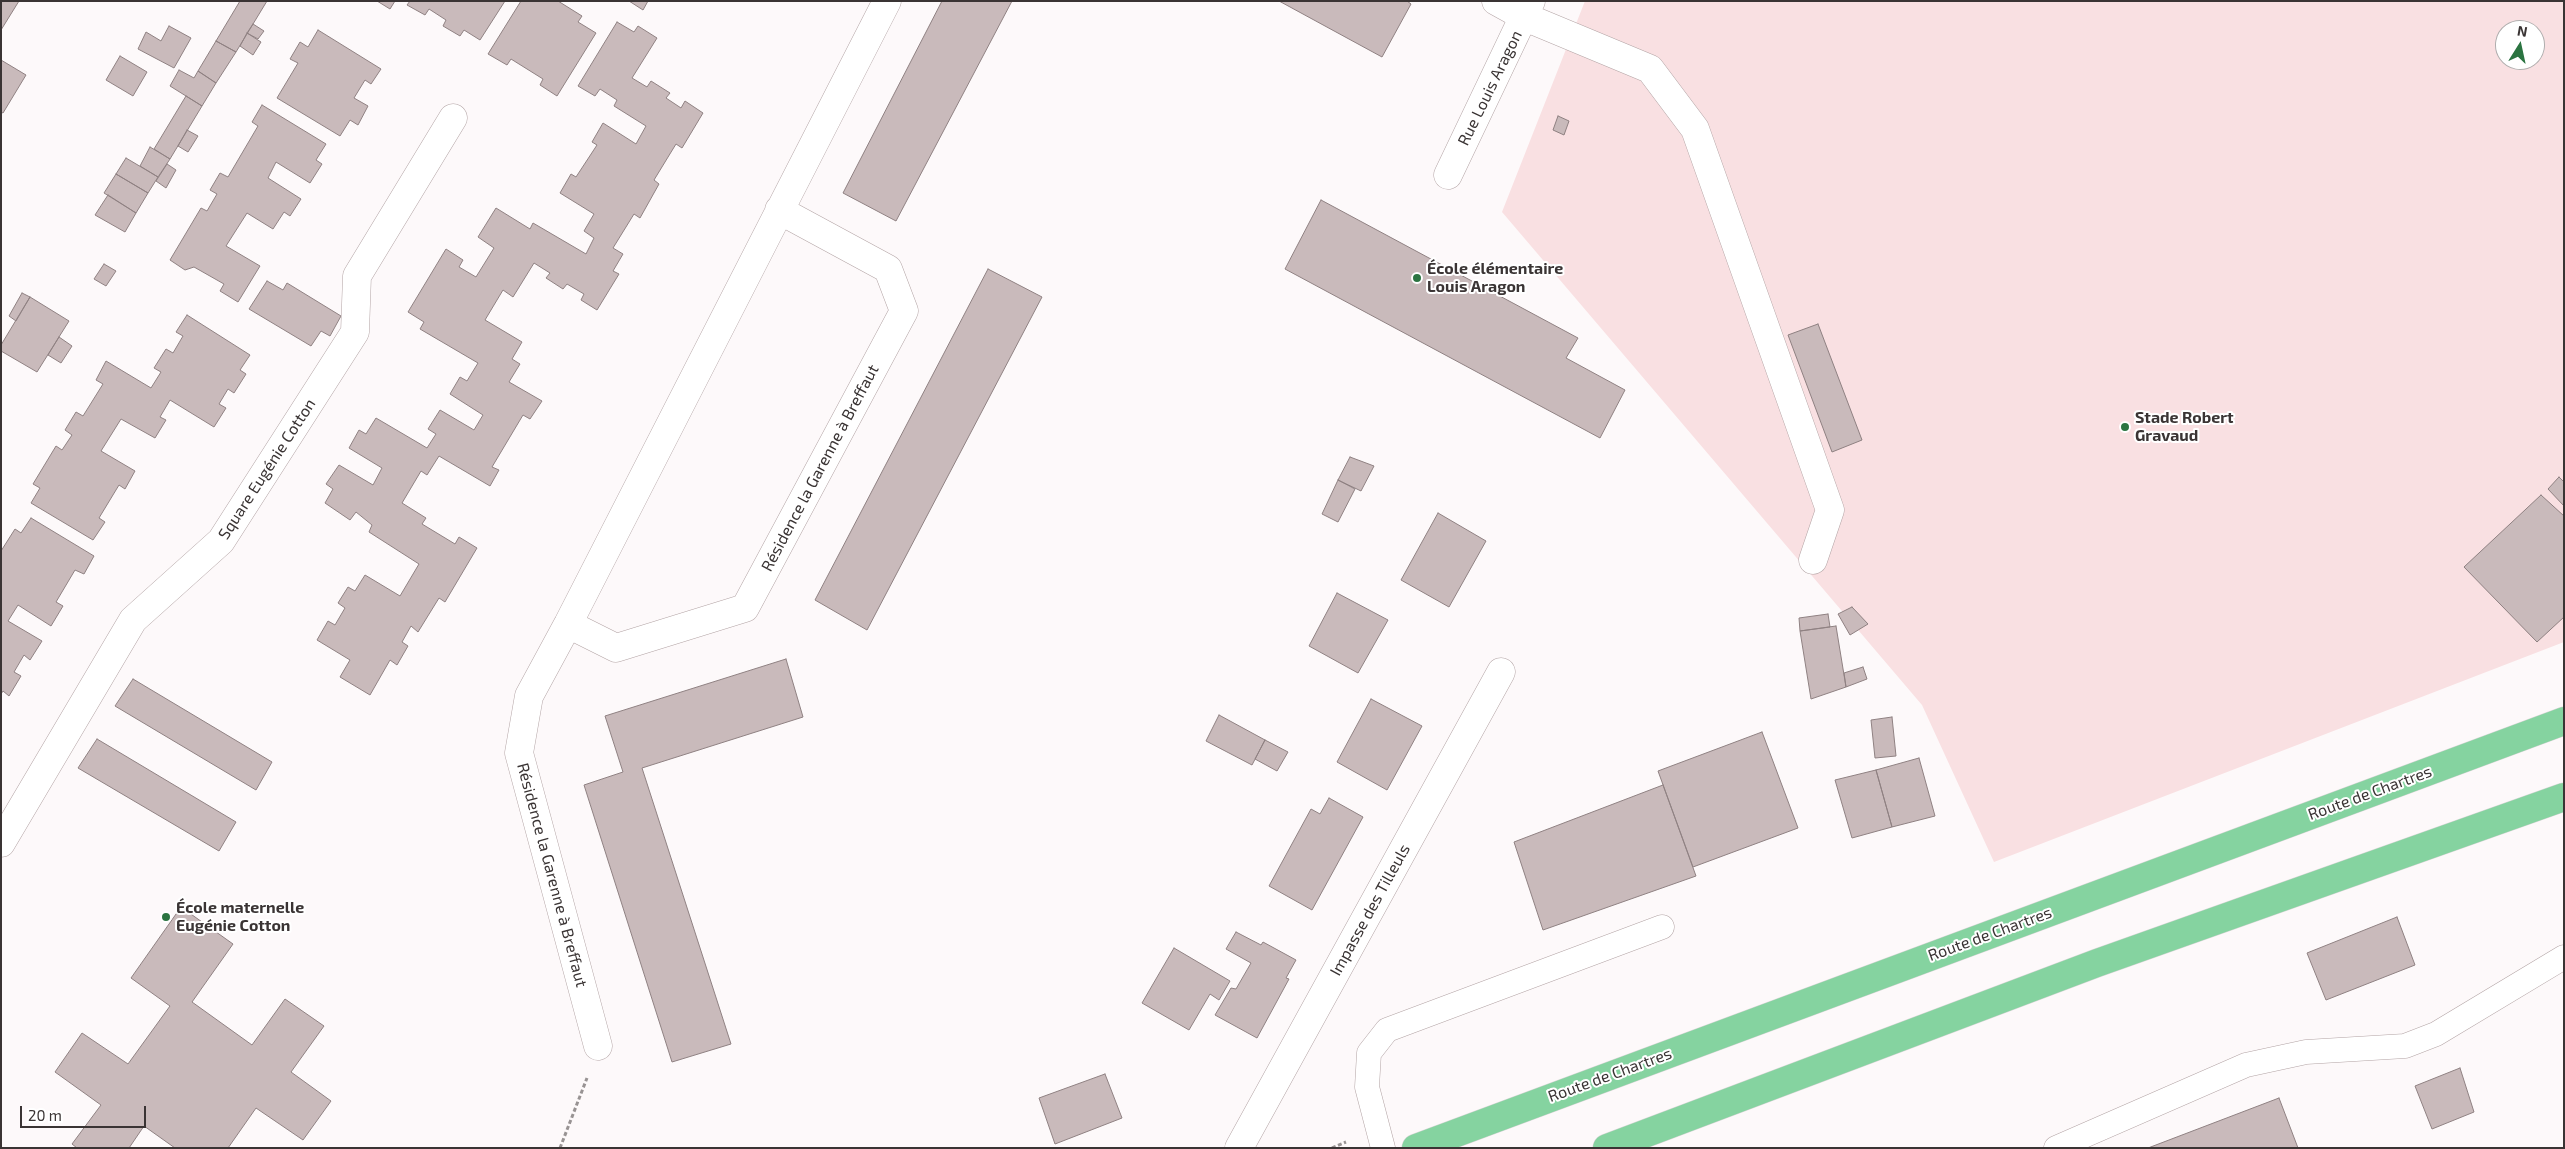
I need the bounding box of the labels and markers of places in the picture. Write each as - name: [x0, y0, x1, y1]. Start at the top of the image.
- place label: École élémentaire Louis Aragon: [1427, 259, 1563, 297]
- marker: École élémentaire Louis Aragon: [1411, 272, 1423, 284]
- place label: Stade Robert Gravaud: [2135, 408, 2234, 446]
- marker: Stade Robert Gravaud: [2119, 421, 2131, 433]
- place label: École maternelle Eugénie Cotton: [176, 898, 304, 936]
- marker: École maternelle Eugénie Cotton: [160, 911, 172, 923]

